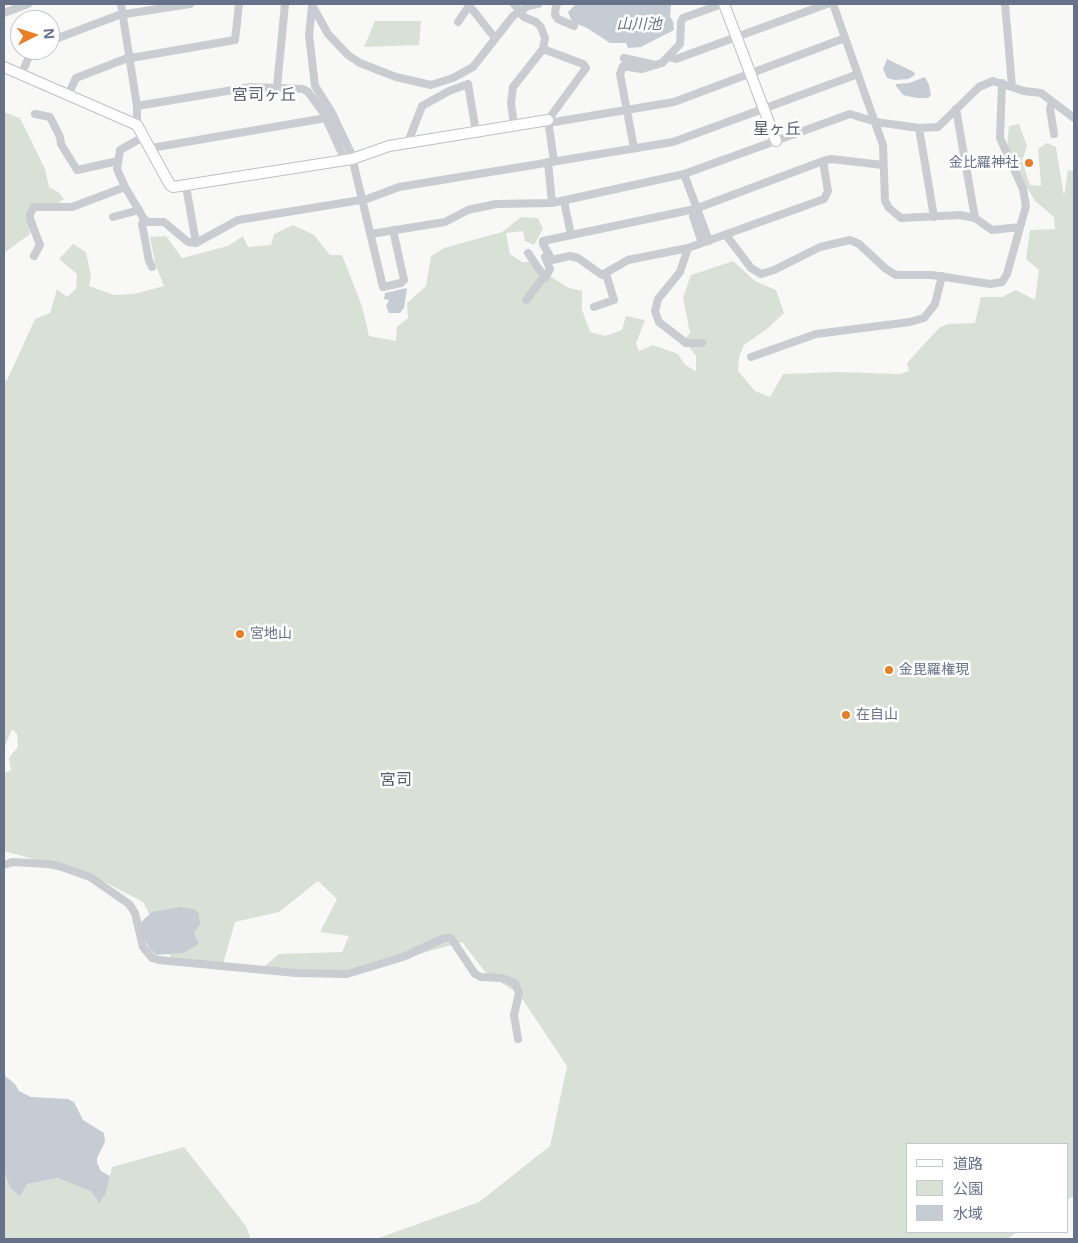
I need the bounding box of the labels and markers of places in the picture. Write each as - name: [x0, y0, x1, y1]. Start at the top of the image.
- place label: 金比羅神社: [949, 155, 1019, 171]
- marker: 金比羅神社: [1023, 157, 1035, 169]
- place label: 宮地山: [250, 626, 292, 642]
- marker: 宮地山: [234, 628, 246, 640]
- place label: 金毘羅権現: [899, 662, 969, 678]
- marker: 金毘羅権現: [883, 664, 895, 676]
- place label: 在自山: [856, 707, 898, 723]
- marker: 在自山: [840, 709, 852, 721]

